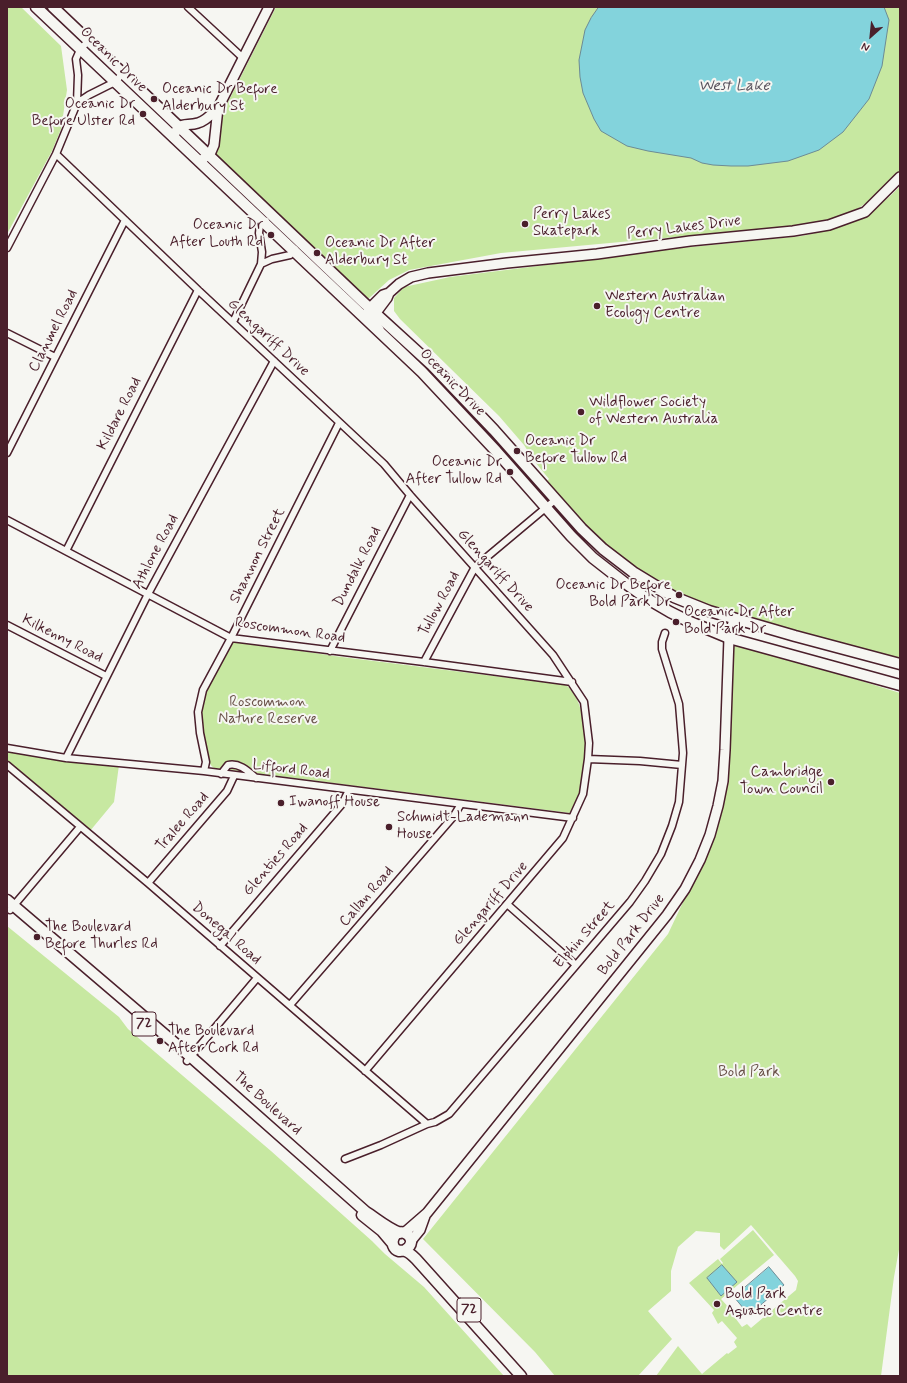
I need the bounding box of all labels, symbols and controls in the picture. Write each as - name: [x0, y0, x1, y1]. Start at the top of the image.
- north arrow: [851, 16, 891, 56]
- street label: Oceanic Drive: [76, 23, 150, 97]
- text: N: [859, 39, 872, 55]
- water label: West Lake: [698, 77, 770, 97]
- place label: Oceanic Dr Before Alderbury St: [162, 81, 278, 116]
- marker: Oceanic Dr Before Alderbury St: [149, 94, 159, 104]
- place label: Oceanic Dr Before Ulster Rd: [32, 96, 135, 131]
- marker: Oceanic Dr Before Ulster Rd: [138, 109, 148, 119]
- place label: Perry Lakes Skatepark: [533, 206, 610, 241]
- street label: Perry Lakes Drive: [626, 212, 742, 244]
- place label: Oceanic Dr After Louth Rd: [169, 217, 263, 252]
- marker: Perry Lakes Skatepark: [520, 219, 530, 229]
- marker: Oceanic Dr After Louth Rd: [266, 230, 276, 240]
- place label: Oceanic Dr After Alderbury St: [325, 235, 435, 270]
- marker: Oceanic Dr After Alderbury St: [312, 248, 322, 258]
- street label: Clanmel Road: [25, 287, 83, 375]
- place label: Western Australian Ecology Centre: [605, 288, 725, 323]
- street label: Glengariff Drive: [223, 295, 313, 381]
- marker: Western Australian Ecology Centre: [592, 301, 602, 311]
- street label: Oceanic Drive: [415, 346, 489, 420]
- street label: Kildare Road: [94, 375, 146, 453]
- place label: Wildflower Society of Western Australia: [589, 394, 718, 429]
- marker: Wildflower Society of Western Australia: [576, 407, 586, 417]
- place label: Oceanic Dr Before Tullow Rd: [525, 433, 627, 468]
- marker: Oceanic Dr Before Tullow Rd: [512, 446, 522, 456]
- place label: Oceanic Dr After Tullow Rd: [406, 454, 502, 489]
- marker: Oceanic Dr After Tullow Rd: [505, 467, 515, 477]
- street label: Shannon Street: [226, 505, 290, 607]
- street label: Athlone Road: [129, 512, 183, 592]
- street label: Dundalk Road: [330, 524, 386, 610]
- street label: Glengariff Drive: [453, 526, 537, 616]
- street label: Tullow Road: [416, 569, 464, 639]
- place label: Oceanic Dr Before Bold Park Dr: [555, 577, 671, 612]
- marker: Oceanic Dr Before Bold Park Dr: [674, 590, 684, 600]
- place label: Oceanic Dr After Bold Park Dr: [684, 604, 794, 639]
- street label: Kilkenny Road: [18, 611, 106, 667]
- street label: Roscommon Road: [234, 614, 346, 648]
- marker: Oceanic Dr After Bold Park Dr: [671, 617, 681, 627]
- park label: Roscommon Nature Reserve: [218, 694, 318, 729]
- street label: Lifford Road: [251, 756, 331, 784]
- place label: Cambridge Town Council: [740, 764, 823, 799]
- marker: Cambridge Town Council: [826, 777, 836, 787]
- street label: Tralee Road: [153, 789, 213, 855]
- place label: Iwanoff House: [289, 794, 380, 812]
- marker: Iwanoff House: [276, 798, 286, 808]
- place label: Schmidt-Lademann House: [397, 809, 529, 844]
- street label: Glenties Road: [240, 820, 312, 900]
- marker: Schmidt-Lademann House: [384, 822, 394, 832]
- street label: Glengariff Drive: [450, 858, 532, 950]
- street label: Callan Road: [336, 863, 398, 931]
- street label: Bold Park Drive: [595, 891, 669, 979]
- street label: Elphin Street: [551, 897, 619, 973]
- street label: Donegal Road: [187, 899, 265, 969]
- place label: The Boulevard Before Thurles Rd: [45, 919, 158, 954]
- marker: The Boulevard Before Thurles Rd: [32, 932, 42, 942]
- road number: 72: [132, 1012, 156, 1036]
- place label: The Boulevard After Cork Rd: [168, 1023, 259, 1058]
- marker: The Boulevard After Cork Rd: [155, 1036, 165, 1046]
- park label: Bold Park: [718, 1064, 780, 1082]
- street label: The Boulevard: [229, 1068, 305, 1140]
- place label: Bold Park Aquatic Centre: [725, 1286, 823, 1321]
- road number: 72: [457, 1298, 481, 1322]
- marker: Bold Park Aquatic Centre: [712, 1299, 722, 1309]

